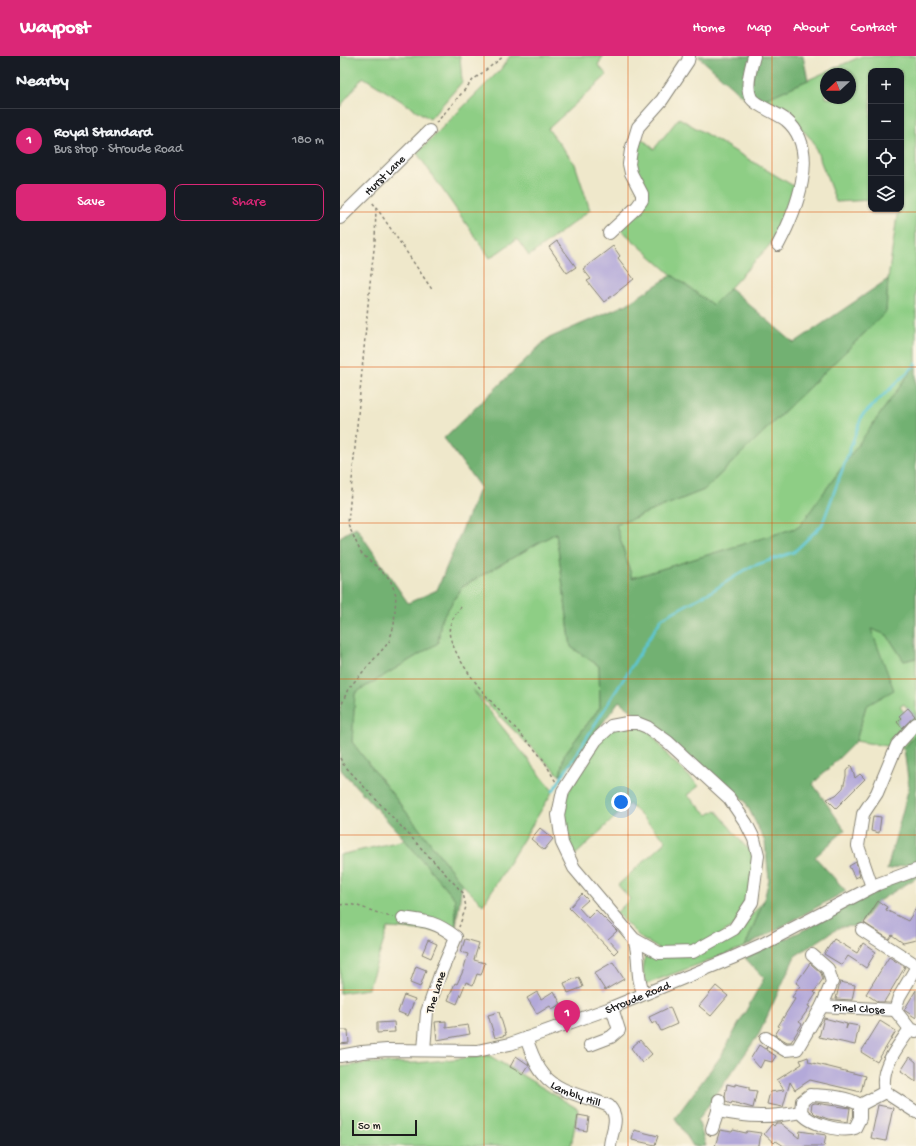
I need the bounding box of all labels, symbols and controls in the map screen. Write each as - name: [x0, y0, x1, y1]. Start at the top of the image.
- text: Waypost: [20, 17, 90, 40]
- text: Home: [693, 20, 725, 37]
- text: Map: [747, 20, 771, 37]
- text: About: [793, 20, 829, 37]
- text: Contact: [851, 20, 896, 37]
- north arrow: [820, 68, 856, 104]
- map controls: [868, 68, 904, 212]
- button: +: [868, 68, 904, 104]
- text: Nearby: [16, 72, 69, 92]
- button: −: [868, 104, 904, 140]
- text: Royal Standard: [54, 124, 152, 142]
- text: 1: [26, 133, 32, 148]
- text: 180 m: [292, 133, 324, 148]
- button: locate: [868, 140, 904, 176]
- text: Bus stop · Stroude Road: [54, 142, 183, 157]
- street label: Hurst Lane: [362, 152, 410, 199]
- button: layers: [868, 176, 904, 212]
- button: Save: [16, 184, 166, 221]
- button: Share: [174, 184, 324, 221]
- your location: [611, 792, 631, 812]
- street label: The Lane: [423, 969, 450, 1016]
- street label: Stroude Road: [604, 979, 674, 1018]
- pin: 1: [554, 1000, 580, 1033]
- street label: Pinel Close: [831, 1002, 886, 1018]
- street label: Lambly Hill: [547, 1079, 602, 1111]
- scale bar: [352, 1118, 417, 1137]
- text: 50 m: [358, 1121, 380, 1133]

